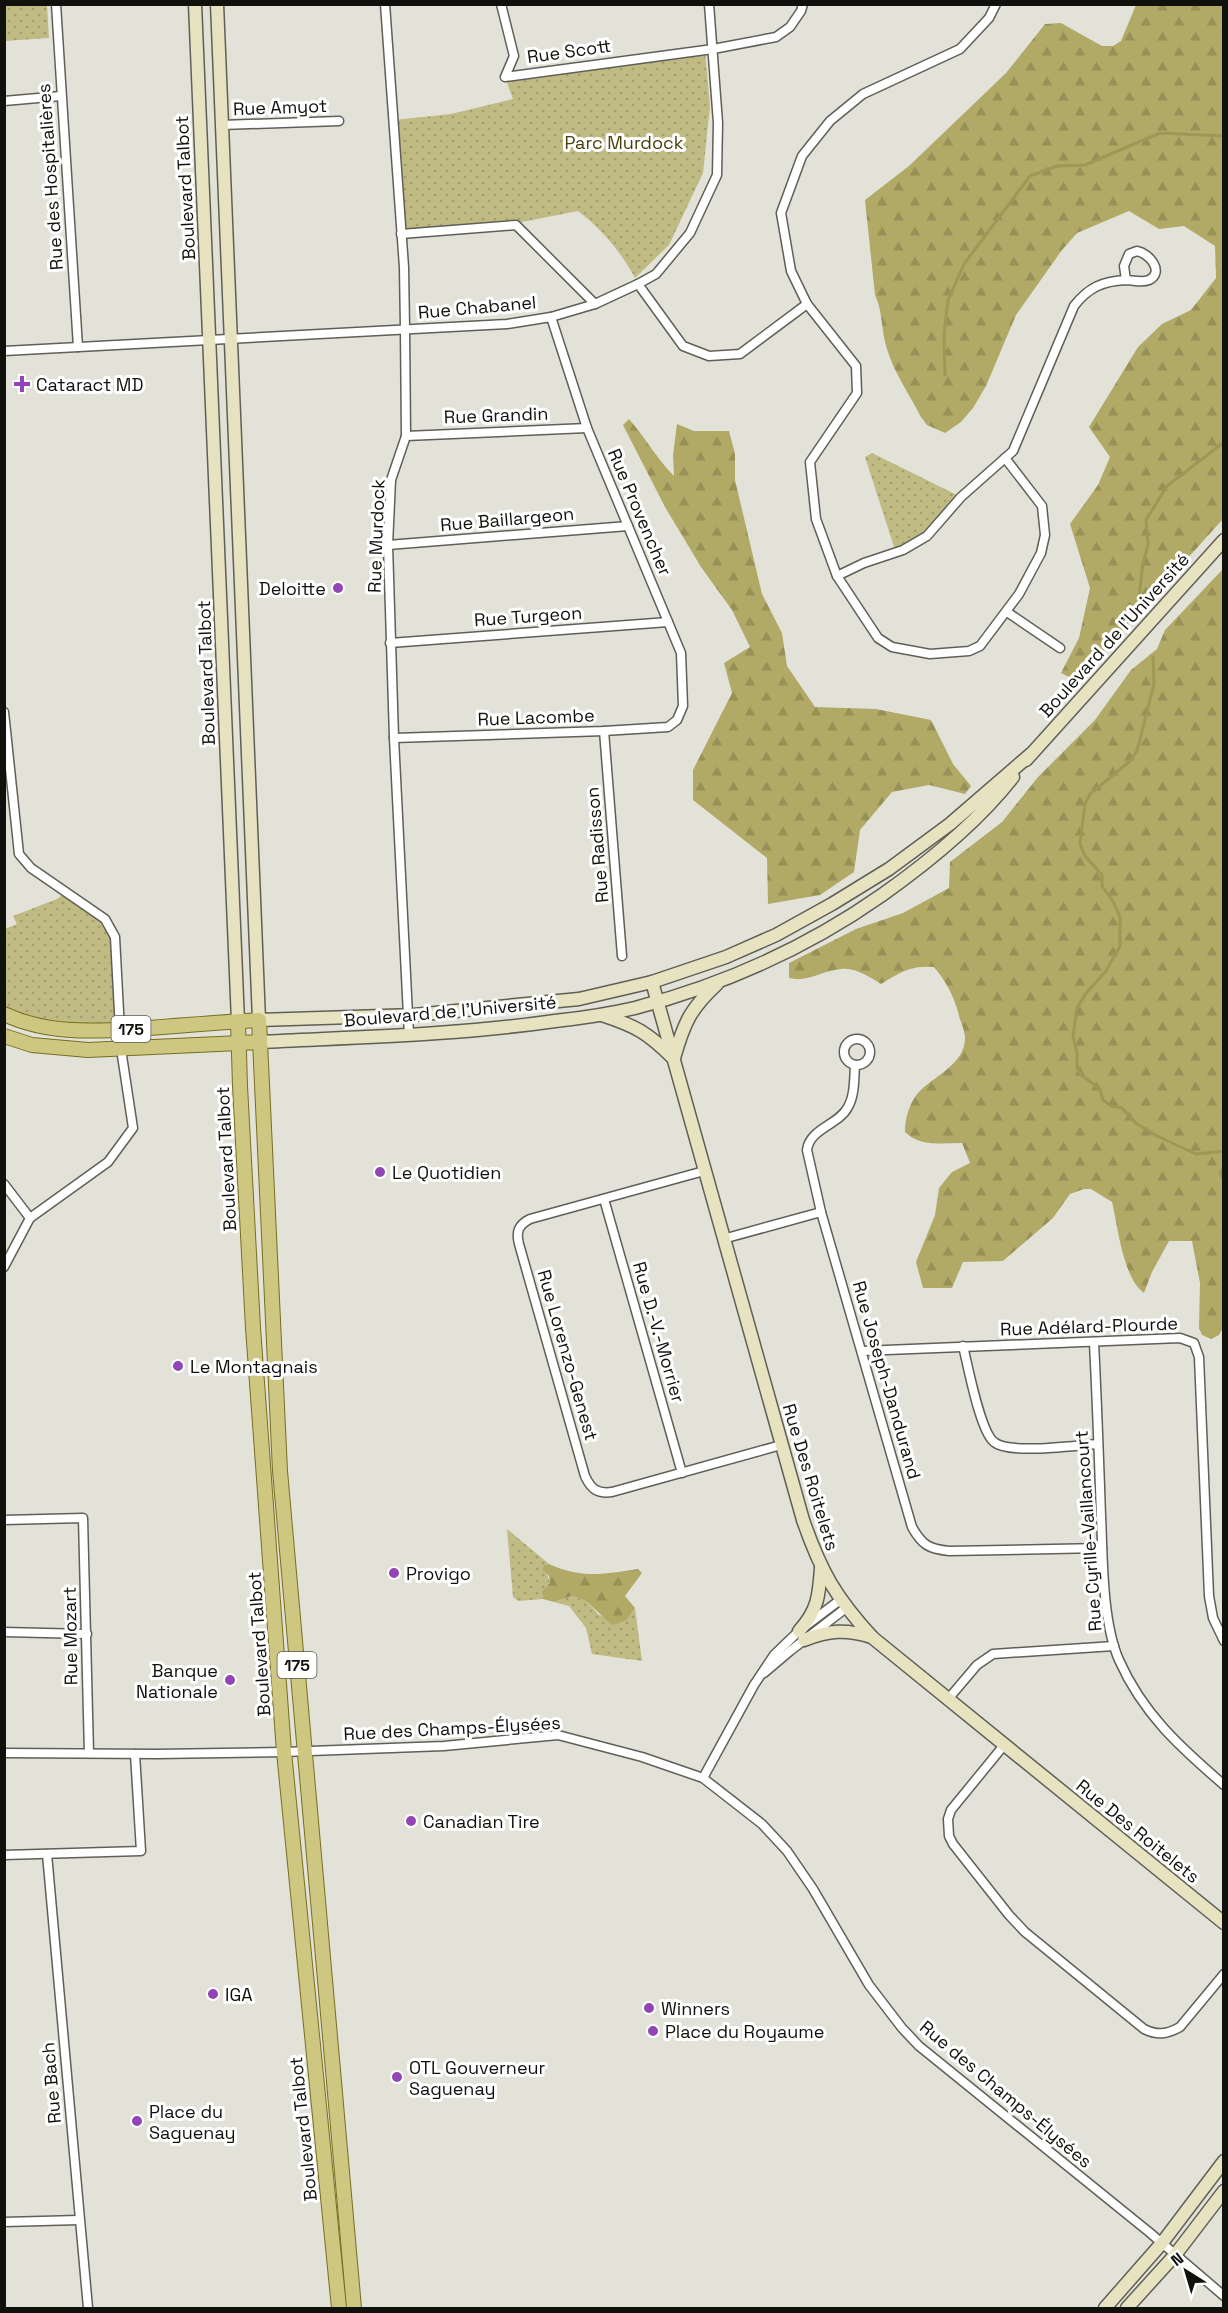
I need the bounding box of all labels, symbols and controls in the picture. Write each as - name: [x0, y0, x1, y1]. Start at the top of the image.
- street label: Rue Scott: [525, 34, 613, 68]
- street label: Rue des Hospitalières: [32, 83, 68, 271]
- street label: Rue Amyot: [233, 94, 327, 120]
- street label: Boulevard Talbot: [170, 115, 200, 261]
- park label: Parc Murdock: [564, 131, 684, 154]
- street label: Rue Chabanel: [417, 290, 537, 324]
- place label: Cataract MD: [36, 373, 143, 396]
- marker: Cataract MD: [13, 375, 31, 393]
- street label: Rue Grandin: [443, 402, 549, 428]
- street label: Rue Provencher: [603, 445, 677, 579]
- street label: Rue Murdock: [363, 478, 389, 593]
- street label: Rue Baillargeon: [439, 502, 575, 536]
- street label: Boulevard de l'Université: [1034, 548, 1194, 722]
- place label: Deloitte: [259, 577, 326, 600]
- marker: Deloitte: [331, 581, 345, 595]
- street label: Boulevard Talbot: [192, 600, 220, 746]
- street label: Rue Turgeon: [473, 601, 583, 631]
- street label: Rue Lacombe: [477, 703, 595, 731]
- street label: Rue Radisson: [580, 786, 614, 904]
- street label: Boulevard de l'Université: [343, 990, 557, 1032]
- road number: 175: [112, 1016, 150, 1042]
- street label: Boulevard Talbot: [211, 1086, 241, 1232]
- place label: Le Quotidien: [392, 1161, 501, 1184]
- marker: Le Quotidien: [373, 1165, 387, 1179]
- street label: Rue D.-V.-Morrier: [628, 1259, 690, 1405]
- street label: Rue Lorenzo-Genest: [533, 1267, 603, 1443]
- street label: Rue Joseph-Dandurand: [848, 1278, 926, 1482]
- street label: Rue Adélard-Plourde: [1000, 1311, 1178, 1341]
- place label: Le Montagnais: [190, 1355, 318, 1378]
- marker: Le Montagnais: [171, 1359, 185, 1373]
- street label: Rue Des Roitelets: [778, 1401, 844, 1553]
- street label: Rue Cyrille-Vaillancourt: [1069, 1430, 1107, 1632]
- place label: Provigo: [406, 1562, 471, 1585]
- marker: Provigo: [387, 1566, 401, 1580]
- street label: Boulevard Talbot: [242, 1571, 276, 1717]
- street label: Rue Mozart: [58, 1586, 82, 1686]
- road number: 175: [278, 1652, 316, 1678]
- place label: Banque Nationale: [136, 1659, 218, 1703]
- marker: Banque Nationale: [223, 1673, 237, 1687]
- street label: Rue des Champs-Élysées: [343, 1711, 561, 1745]
- street label: Rue Des Roitelets: [1072, 1774, 1204, 1888]
- place label: Canadian Tire: [423, 1810, 540, 1833]
- marker: Canadian Tire: [404, 1814, 418, 1828]
- place label: IGA: [225, 1983, 253, 2006]
- marker: IGA: [206, 1987, 220, 2001]
- place label: Winners: [661, 1997, 730, 2020]
- marker: Winners: [642, 2001, 656, 2015]
- street label: Rue des Champs-Élysées: [915, 2015, 1097, 2173]
- place label: Place du Royaume: [665, 2020, 824, 2043]
- marker: Place du Royaume: [646, 2024, 660, 2038]
- street label: Rue Bach: [36, 2041, 66, 2125]
- street label: Boulevard Talbot: [284, 2056, 322, 2202]
- place label: OTL Gouverneur Saguenay: [409, 2056, 546, 2100]
- marker: OTL Gouverneur Saguenay: [390, 2070, 404, 2084]
- place label: Place du Saguenay: [149, 2100, 236, 2144]
- marker: Place du Saguenay: [130, 2114, 144, 2128]
- north arrow: [1156, 2241, 1216, 2301]
- text: N: [1167, 2248, 1188, 2271]

